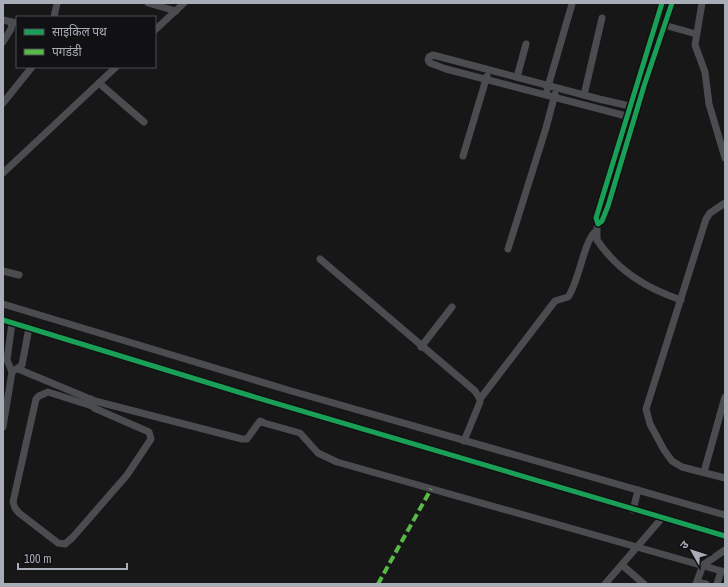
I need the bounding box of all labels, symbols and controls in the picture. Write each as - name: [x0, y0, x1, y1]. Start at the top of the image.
- legend: [16, 16, 156, 68]
- text: साइकिल पथ: [52, 24, 107, 40]
- text: पगडंडी: [52, 44, 82, 60]
- north arrow: [672, 531, 712, 571]
- text: उ: [677, 537, 692, 552]
- scale bar: [18, 545, 127, 571]
- text: 100 m: [24, 551, 51, 567]

